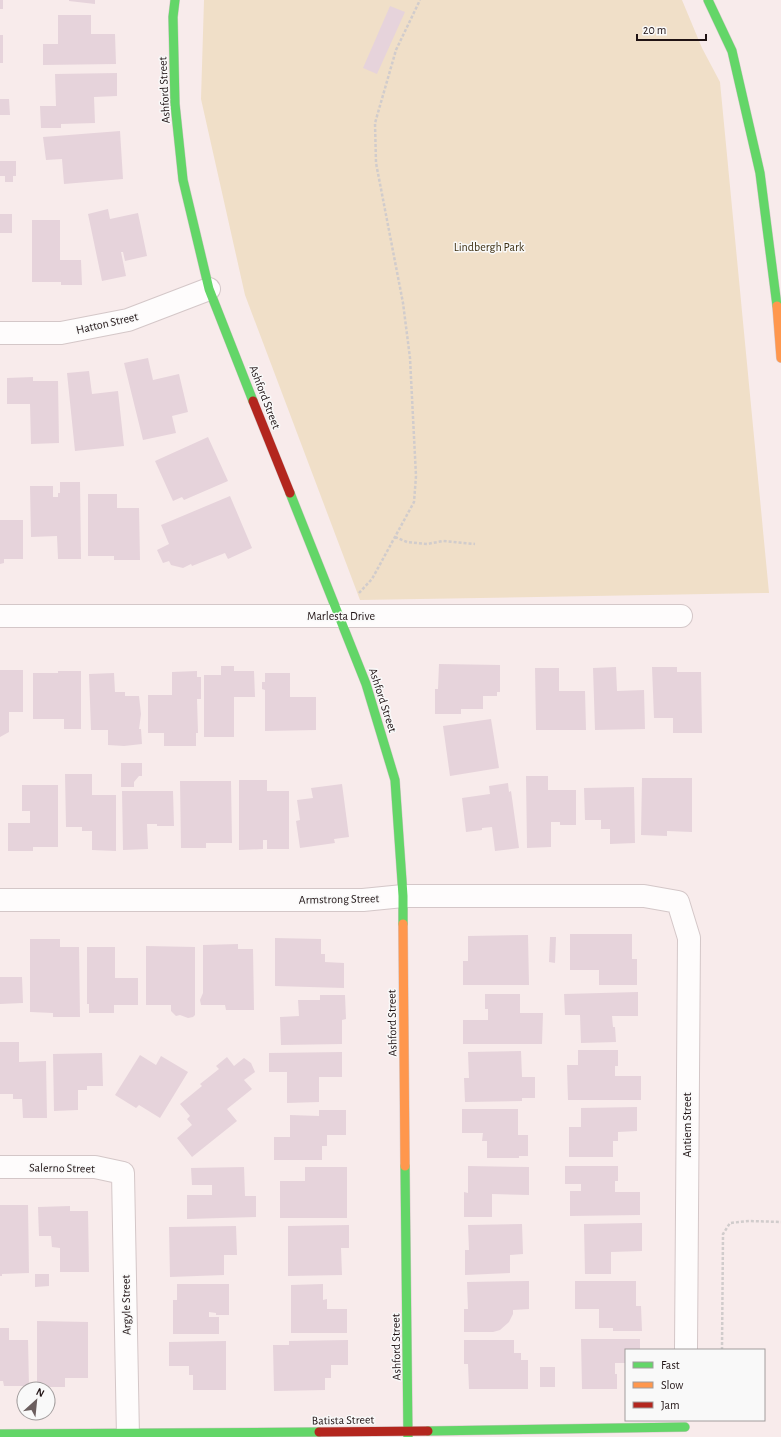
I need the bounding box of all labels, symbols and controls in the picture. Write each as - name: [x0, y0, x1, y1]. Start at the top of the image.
- scale bar: [637, 16, 706, 42]
- text: 20 m: [643, 24, 666, 36]
- street label: Ashford Street: [156, 56, 172, 124]
- park label: Lindbergh Park: [454, 241, 525, 253]
- street label: Hatton Street: [75, 310, 139, 336]
- street label: Ashford Street: [247, 364, 283, 431]
- street label: Marlesta Drive: [307, 610, 375, 622]
- street label: Ashford Street: [367, 666, 399, 734]
- street label: Armstrong Street: [299, 892, 379, 906]
- street label: Ashford Street: [385, 989, 399, 1057]
- street label: Antiem Street: [681, 1092, 693, 1158]
- street label: Salerno Street: [29, 1161, 95, 1175]
- street label: Argyle Street: [119, 1275, 134, 1335]
- street label: Ashford Street: [389, 1313, 403, 1381]
- legend: [625, 1349, 765, 1421]
- text: Fast: [661, 1359, 680, 1371]
- text: Slow: [661, 1379, 683, 1391]
- north arrow: [16, 1381, 56, 1421]
- text: N: [34, 1386, 46, 1399]
- text: Jam: [661, 1399, 680, 1411]
- street label: Batista Street: [312, 1413, 375, 1427]

